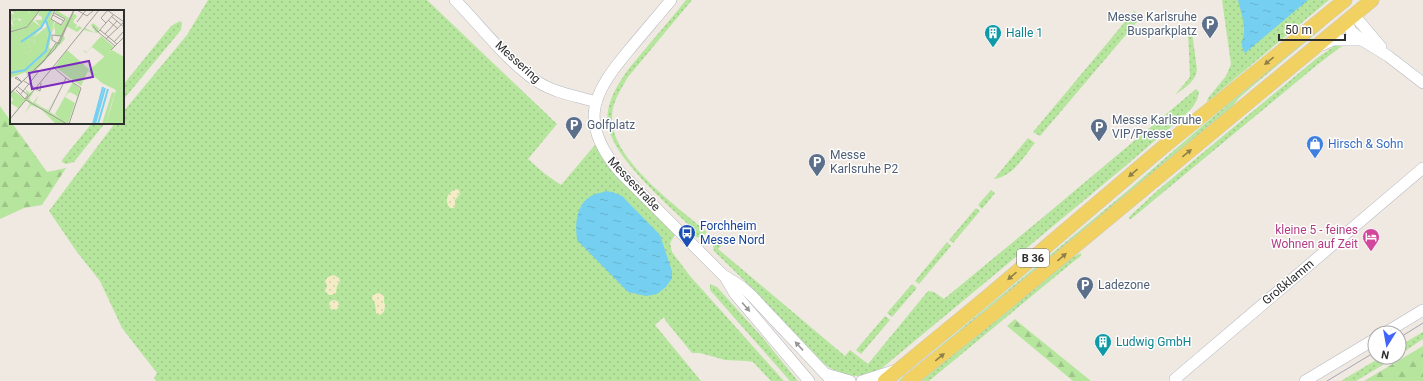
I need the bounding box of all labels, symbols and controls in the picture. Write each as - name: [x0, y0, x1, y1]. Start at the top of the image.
- inset map: [10, 10, 124, 124]
- place label: Messe Karlsruhe Busparkplatz: [1108, 10, 1197, 38]
- parking icon: Messe Karlsruhe Busparkplatz: [1200, 14, 1220, 39]
- scale bar: [1279, 16, 1345, 42]
- building icon: Halle 1: [983, 23, 1003, 48]
- text: 50 m: [1285, 23, 1312, 37]
- place label: Halle 1: [1006, 26, 1043, 40]
- street label: Messering: [493, 38, 543, 86]
- one-way arrow: [1264, 56, 1275, 65]
- place label: Messe Karlsruhe VIP/Presse: [1112, 113, 1201, 141]
- parking icon: Golfplatz: [564, 115, 584, 140]
- parking icon: Messe Karlsruhe VIP/Presse: [1089, 117, 1109, 142]
- place label: Golfplatz: [587, 118, 635, 132]
- shop icon: Hirsch & Sohn: [1305, 134, 1325, 159]
- place label: Hirsch & Sohn: [1328, 137, 1403, 151]
- place label: Messe Karlsruhe P2: [830, 148, 898, 176]
- one-way arrow: [1182, 149, 1192, 158]
- parking icon: Messe Karlsruhe P2: [807, 152, 827, 177]
- street label: Messestraße: [605, 154, 663, 214]
- one-way arrow: [1127, 168, 1138, 177]
- place label: Forchheim Messe Nord: [700, 219, 765, 247]
- bus stop icon: Forchheim Messe Nord: [677, 223, 697, 248]
- place label: kleine 5 - feines Wohnen auf Zeit: [1271, 223, 1358, 251]
- hotel icon: kleine 5 - feines Wohnen auf Zeit: [1361, 227, 1381, 252]
- road number: B 36: [1017, 249, 1049, 267]
- one-way arrow: [1057, 252, 1067, 261]
- street label: Großklamm: [1259, 256, 1317, 308]
- one-way arrow: [1007, 271, 1018, 280]
- parking icon: Ladezone: [1075, 275, 1095, 300]
- place label: Ladezone: [1098, 278, 1150, 292]
- one-way arrow: [741, 302, 750, 312]
- north arrow: [1367, 325, 1407, 365]
- building icon: Ludwig GmbH: [1093, 332, 1113, 357]
- place label: Ludwig GmbH: [1116, 335, 1191, 349]
- one-way arrow: [794, 341, 804, 351]
- text: N: [1380, 347, 1390, 361]
- one-way arrow: [934, 352, 945, 361]

